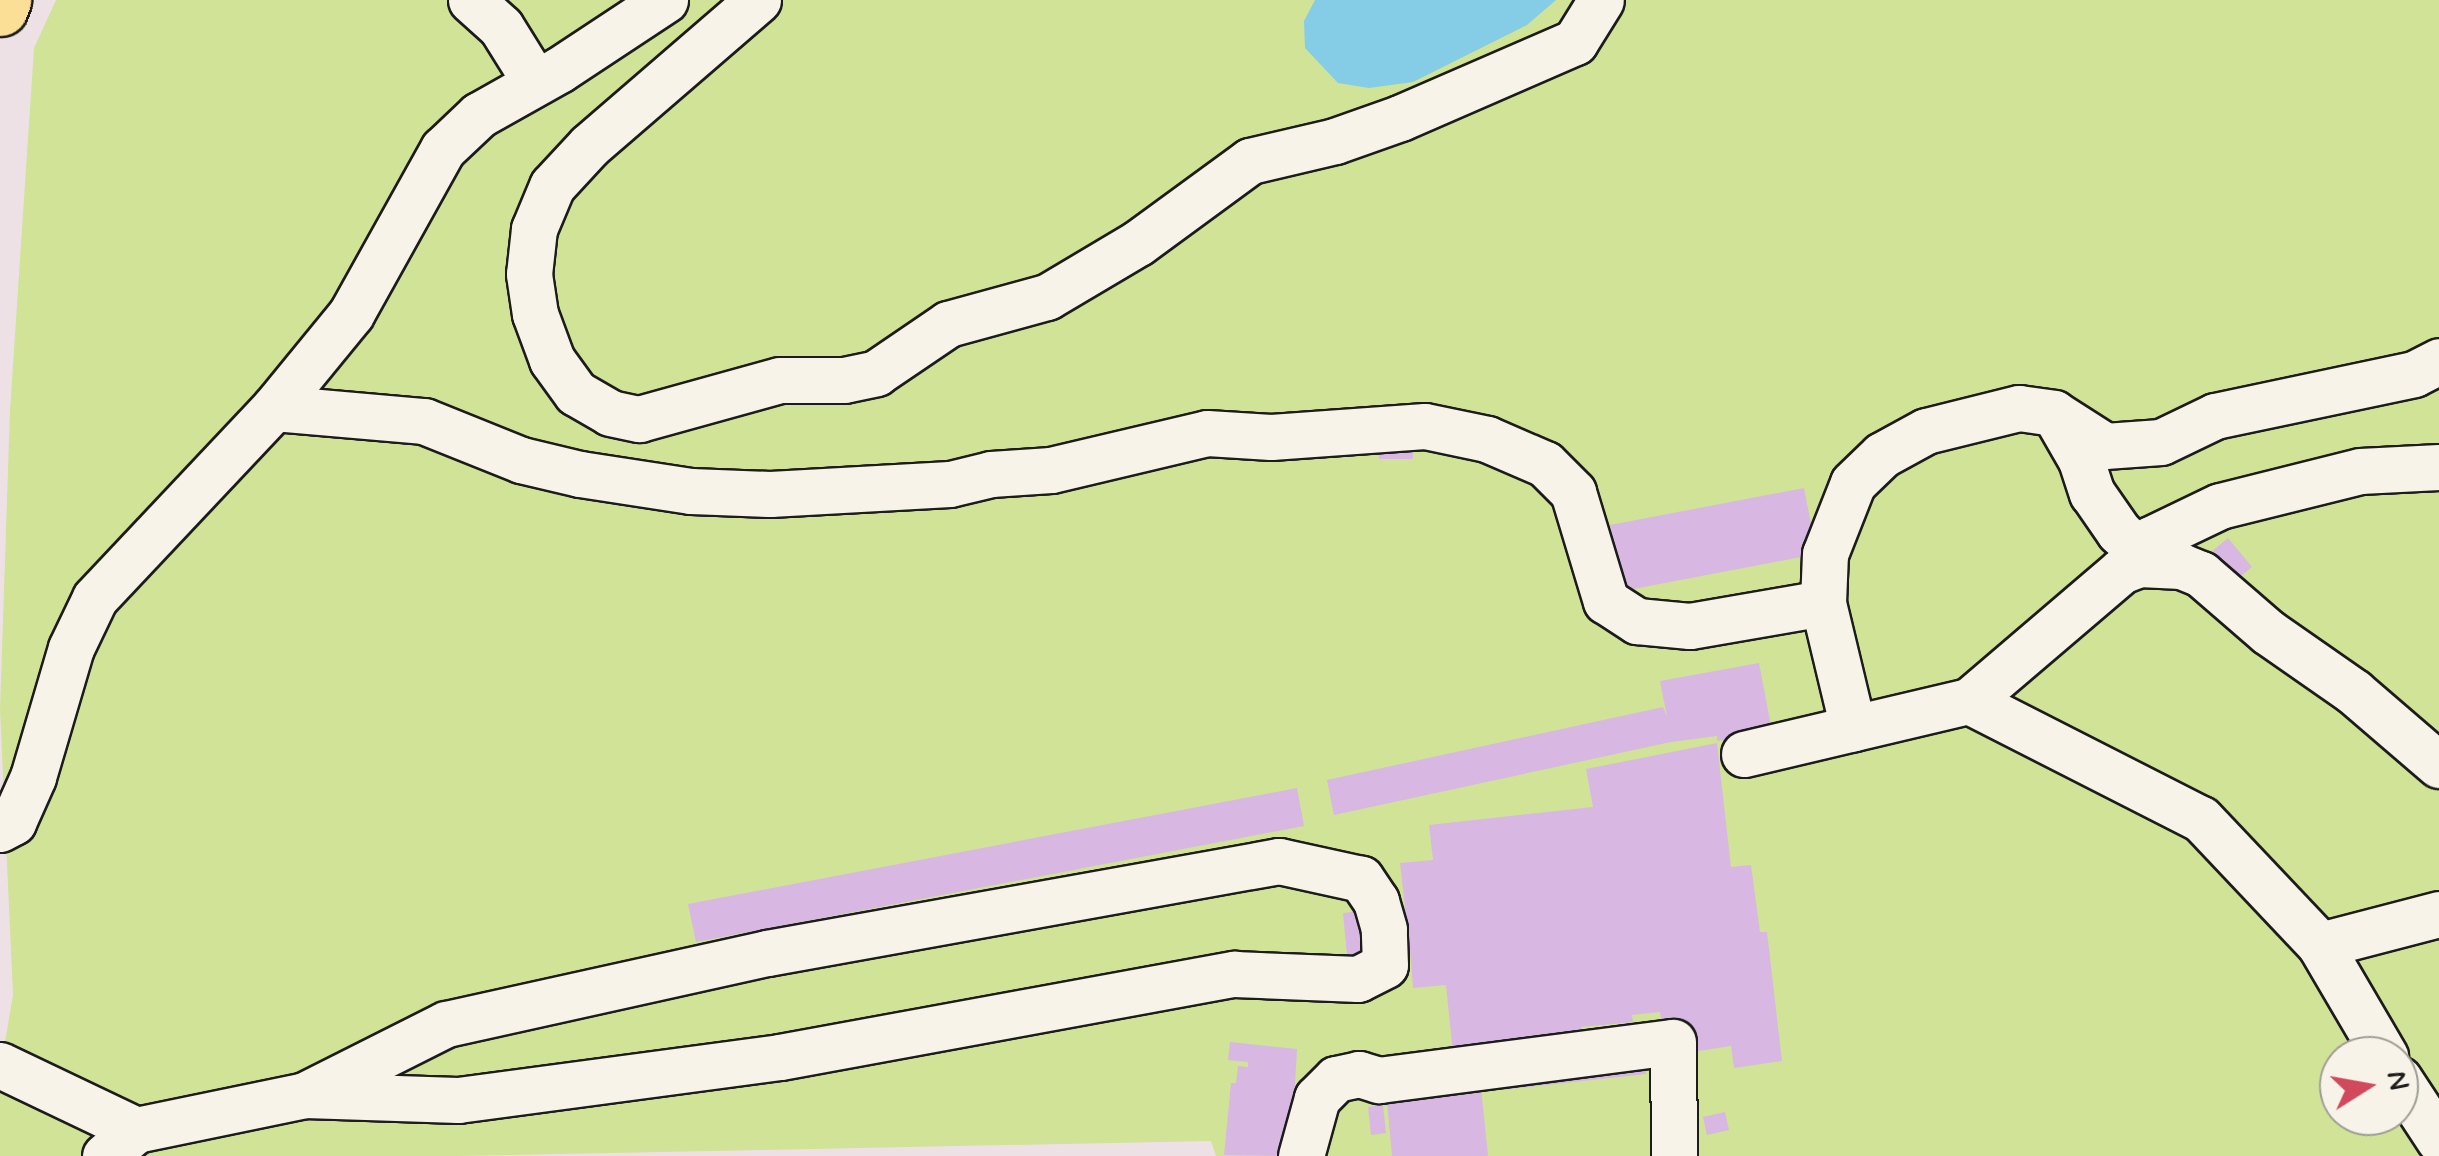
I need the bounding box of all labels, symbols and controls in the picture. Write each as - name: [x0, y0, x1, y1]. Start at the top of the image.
- north arrow: [2319, 1036, 2419, 1136]
- text: N: [2377, 1068, 2417, 1093]

